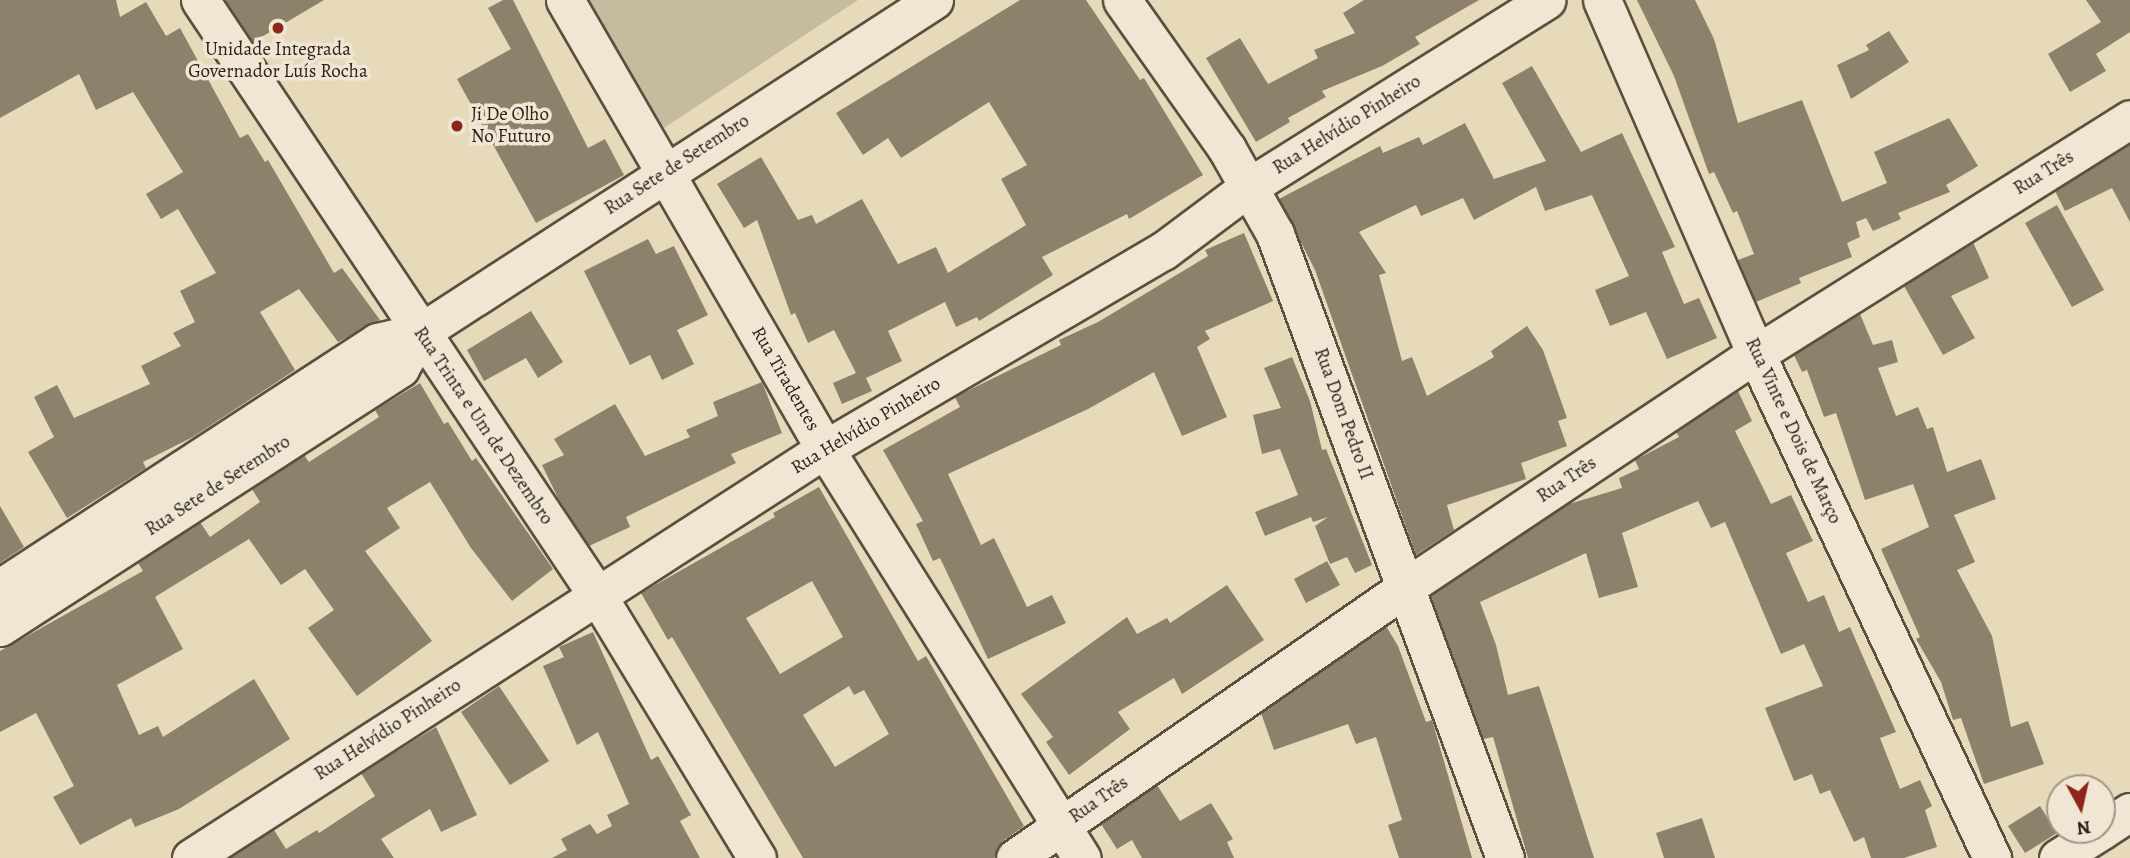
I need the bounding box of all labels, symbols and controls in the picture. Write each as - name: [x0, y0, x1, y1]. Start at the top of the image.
- marker: Unidade Integrada Governador Luís Rocha: [270, 20, 286, 36]
- place label: Unidade Integrada Governador Luís Rocha: [188, 39, 368, 83]
- street label: Rua Helvídio Pinheiro: [1269, 70, 1425, 180]
- place label: Ji De Olho No Futuro: [471, 104, 551, 148]
- street label: Rua Sete de Setembro: [600, 110, 754, 220]
- marker: Ji De Olho No Futuro: [449, 118, 465, 134]
- street label: Rua Três: [2010, 146, 2078, 200]
- street label: Rua Trinta e Um de Dezembro: [408, 323, 558, 529]
- street label: Rua Tiradentes: [746, 323, 824, 435]
- street label: Rua Vinte e Dois de Março: [1740, 334, 1846, 528]
- street label: Rua Dom Pedro II: [1309, 345, 1377, 483]
- street label: Rua Helvídio Pinheiro: [787, 372, 945, 480]
- street label: Rua Sete de Setembro: [141, 431, 295, 541]
- street label: Rua Três: [1533, 452, 1601, 508]
- street label: Rua Helvídio Pinheiro: [310, 674, 466, 786]
- street label: Rua Três: [1065, 771, 1133, 829]
- north arrow: [2046, 774, 2116, 844]
- text: N: [2075, 814, 2092, 842]

